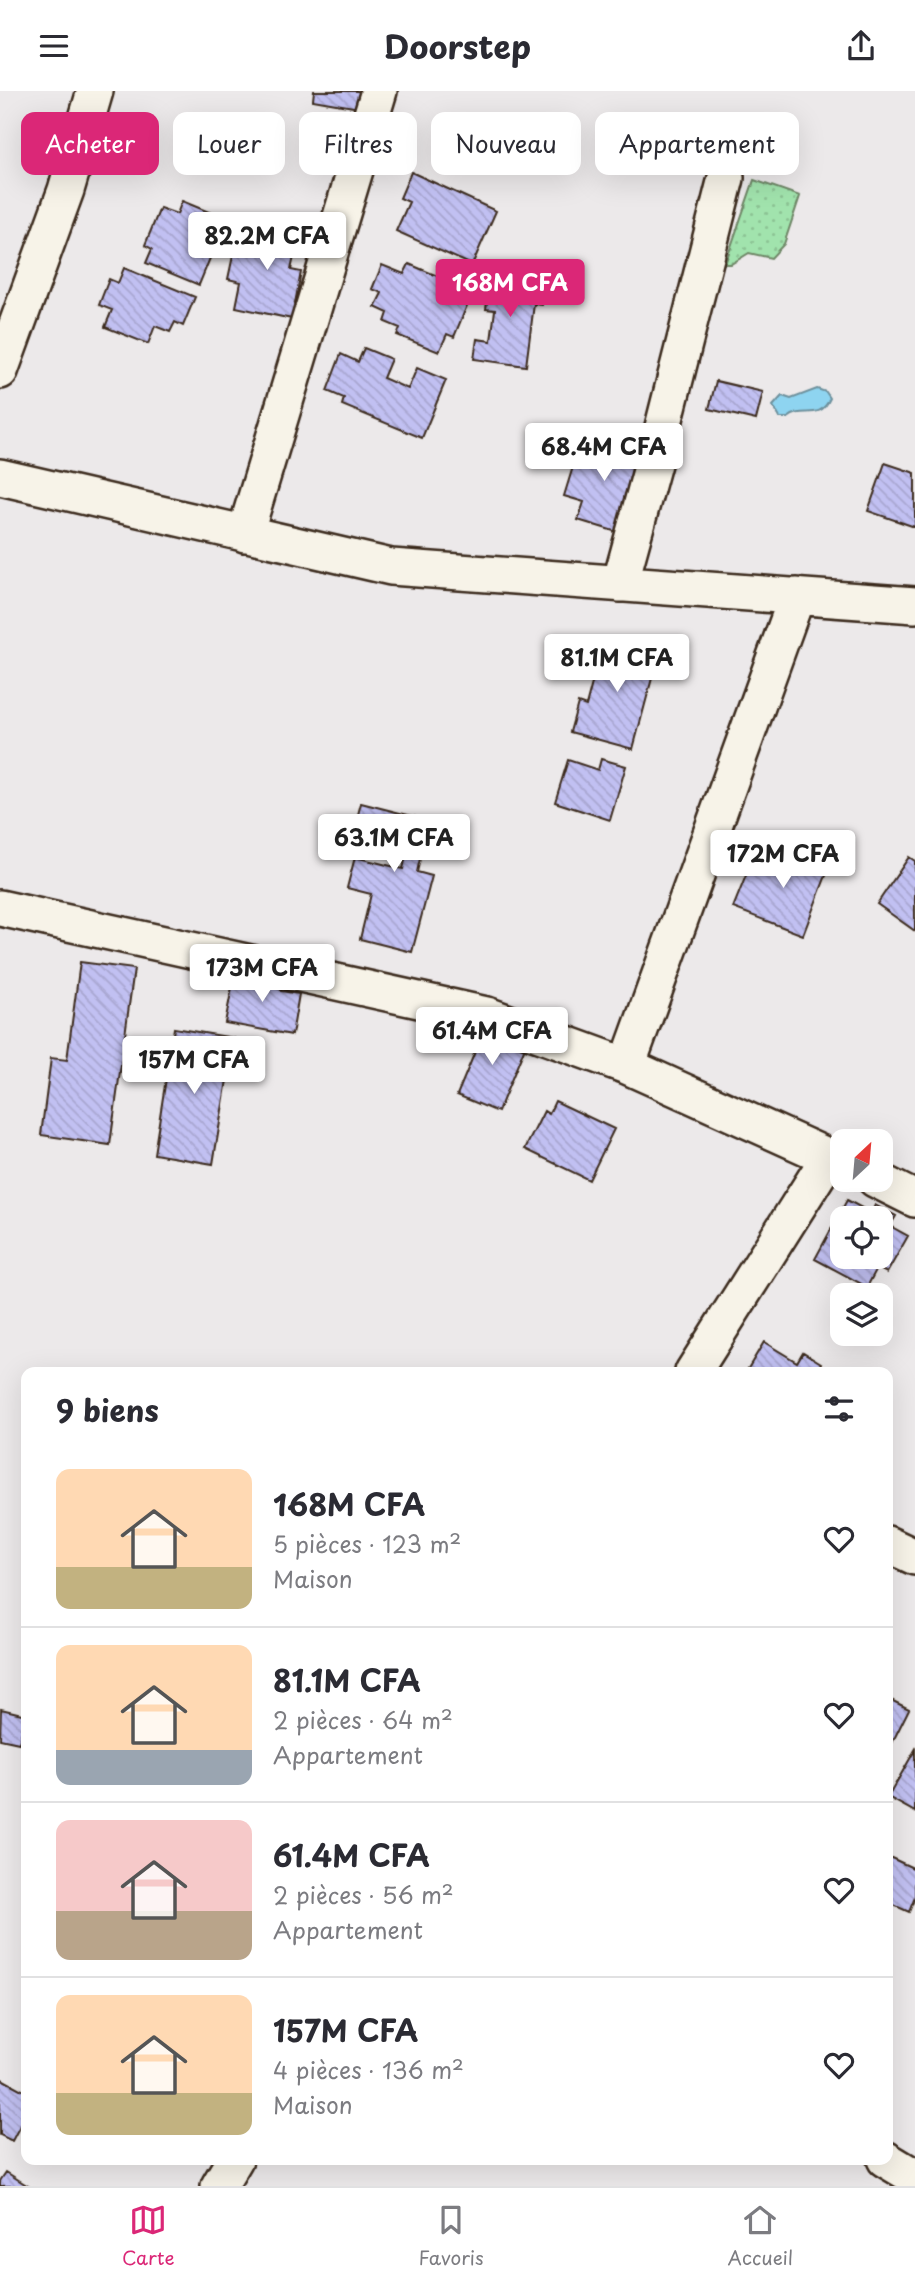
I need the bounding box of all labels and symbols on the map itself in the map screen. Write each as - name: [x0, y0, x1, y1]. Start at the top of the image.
- pin: 82.2M CFA: [187, 213, 347, 272]
- pin: 168M CFA: [438, 259, 582, 319]
- pin: 68.4M CFA: [524, 423, 684, 483]
- pin: 81.1M CFA: [537, 635, 697, 694]
- pin: 63.1M CFA: [314, 815, 474, 874]
- pin: 172M CFA: [711, 831, 855, 890]
- pin: 173M CFA: [190, 944, 334, 1004]
- pin: 61.4M CFA: [412, 1007, 572, 1067]
- pin: 157M CFA: [122, 1037, 266, 1096]
- north arrow: [830, 1129, 892, 1192]

